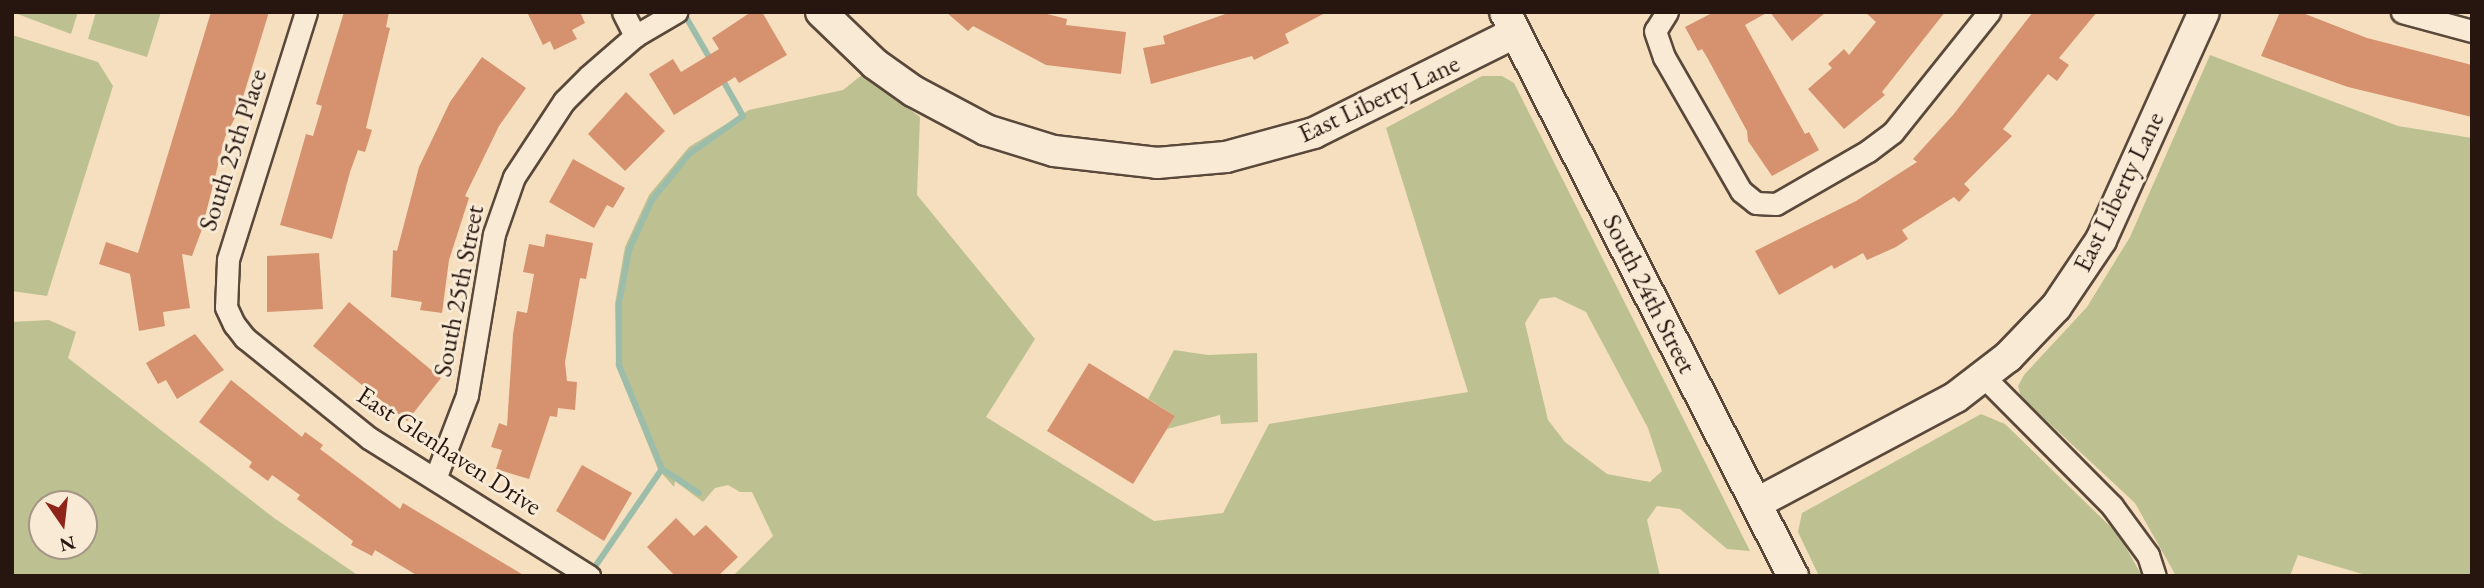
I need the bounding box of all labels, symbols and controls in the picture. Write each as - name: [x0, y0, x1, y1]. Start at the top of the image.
- street label: East Liberty Lane: [1294, 48, 1464, 150]
- street label: South 25th Place: [192, 65, 274, 235]
- street label: East Liberty Lane: [2067, 107, 2171, 277]
- street label: South 25th Street: [427, 202, 491, 380]
- street label: South 24th Street: [1596, 209, 1702, 379]
- street label: East Glenhaven Drive: [351, 380, 547, 522]
- north arrow: [28, 490, 98, 560]
- text: N: [57, 530, 78, 558]

